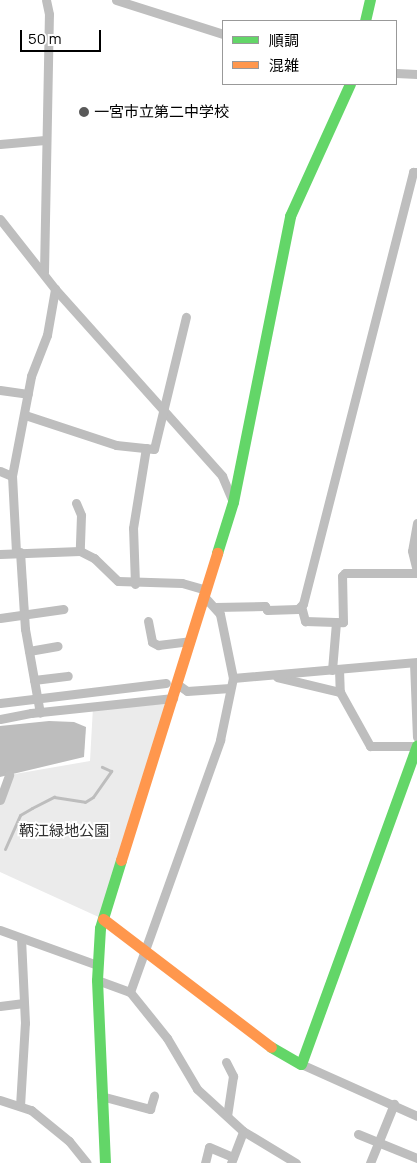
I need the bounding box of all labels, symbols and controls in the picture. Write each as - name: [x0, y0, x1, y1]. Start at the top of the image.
- scale bar: [22, 20, 104, 52]
- legend: [222, 20, 397, 85]
- text: 50 m: [28, 28, 62, 49]
- text: 順調: [269, 30, 299, 51]
- text: 混雑: [269, 55, 299, 76]
- place label: 一宮市立第二中学校: [94, 103, 229, 121]
- marker: 一宮市立第二中学校: [78, 106, 90, 118]
- park label: 鞆江緑地公園: [19, 822, 109, 840]

